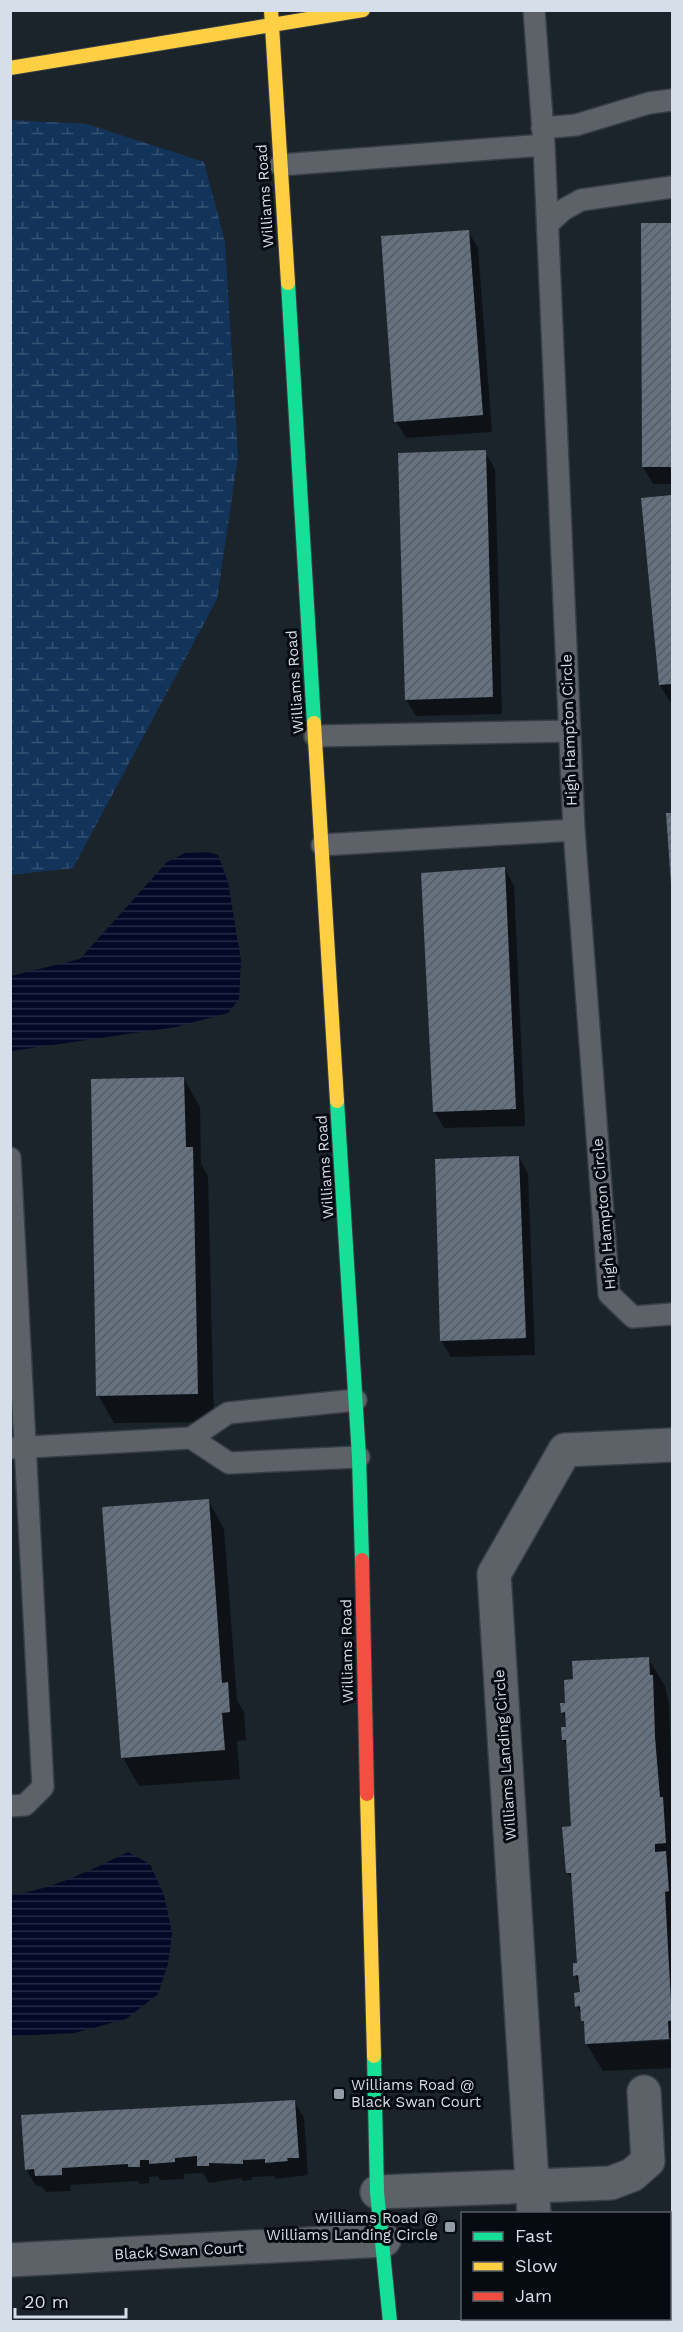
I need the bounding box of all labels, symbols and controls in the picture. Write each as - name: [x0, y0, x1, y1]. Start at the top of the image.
- street label: Williams Road: [252, 143, 278, 249]
- street label: Williams Road: [282, 629, 308, 735]
- street label: High Hampton Circle: [557, 654, 581, 806]
- street label: Williams Road: [312, 1114, 338, 1220]
- street label: High Hampton Circle: [588, 1138, 620, 1290]
- street label: Williams Road: [337, 1599, 357, 1703]
- street label: Williams Landing Circle: [490, 1669, 520, 1841]
- place label: Williams Road @ Black Swan Court: [351, 2076, 482, 2111]
- marker: Williams Road @ Black Swan Court: [332, 2087, 346, 2101]
- place label: Williams Road @ Williams Landing Circle: [266, 2209, 438, 2244]
- legend: [461, 2212, 671, 2320]
- marker: Williams Road @ Williams Landing Circle: [443, 2220, 457, 2234]
- text: Fast: [515, 2225, 553, 2246]
- street label: Black Swan Court: [114, 2239, 245, 2263]
- text: Slow: [515, 2255, 558, 2276]
- scale bar: [15, 2281, 126, 2319]
- text: Jam: [515, 2285, 552, 2306]
- text: 20 m: [24, 2291, 69, 2312]

